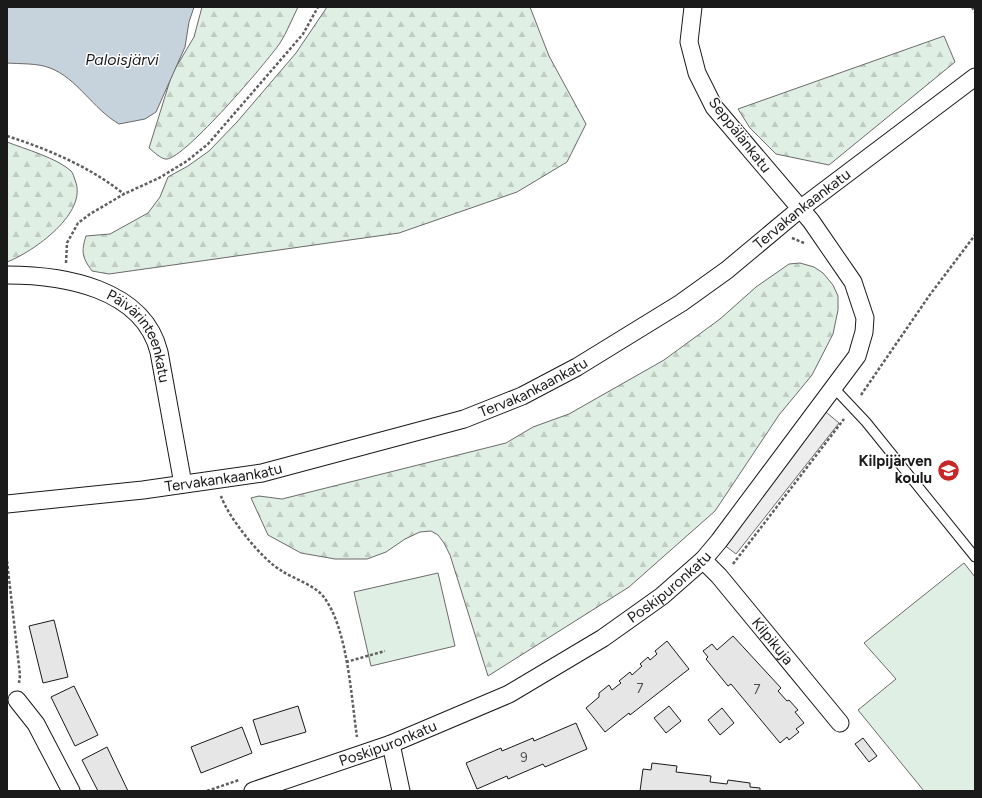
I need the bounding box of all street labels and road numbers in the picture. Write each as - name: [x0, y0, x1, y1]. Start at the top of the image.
- street label: Seppälänkatu: [705, 94, 775, 176]
- street label: Tervakankaankatu: [750, 165, 854, 253]
- street label: Päivärinteenkatu: [104, 286, 173, 384]
- street label: Tervakankaankatu: [476, 354, 591, 421]
- street label: Tervakankaankatu: [163, 459, 284, 496]
- street label: Poskipuronkatu: [624, 548, 715, 627]
- street label: Kilpikuja: [748, 614, 797, 668]
- street label: Poskipuronkatu: [337, 717, 439, 770]

